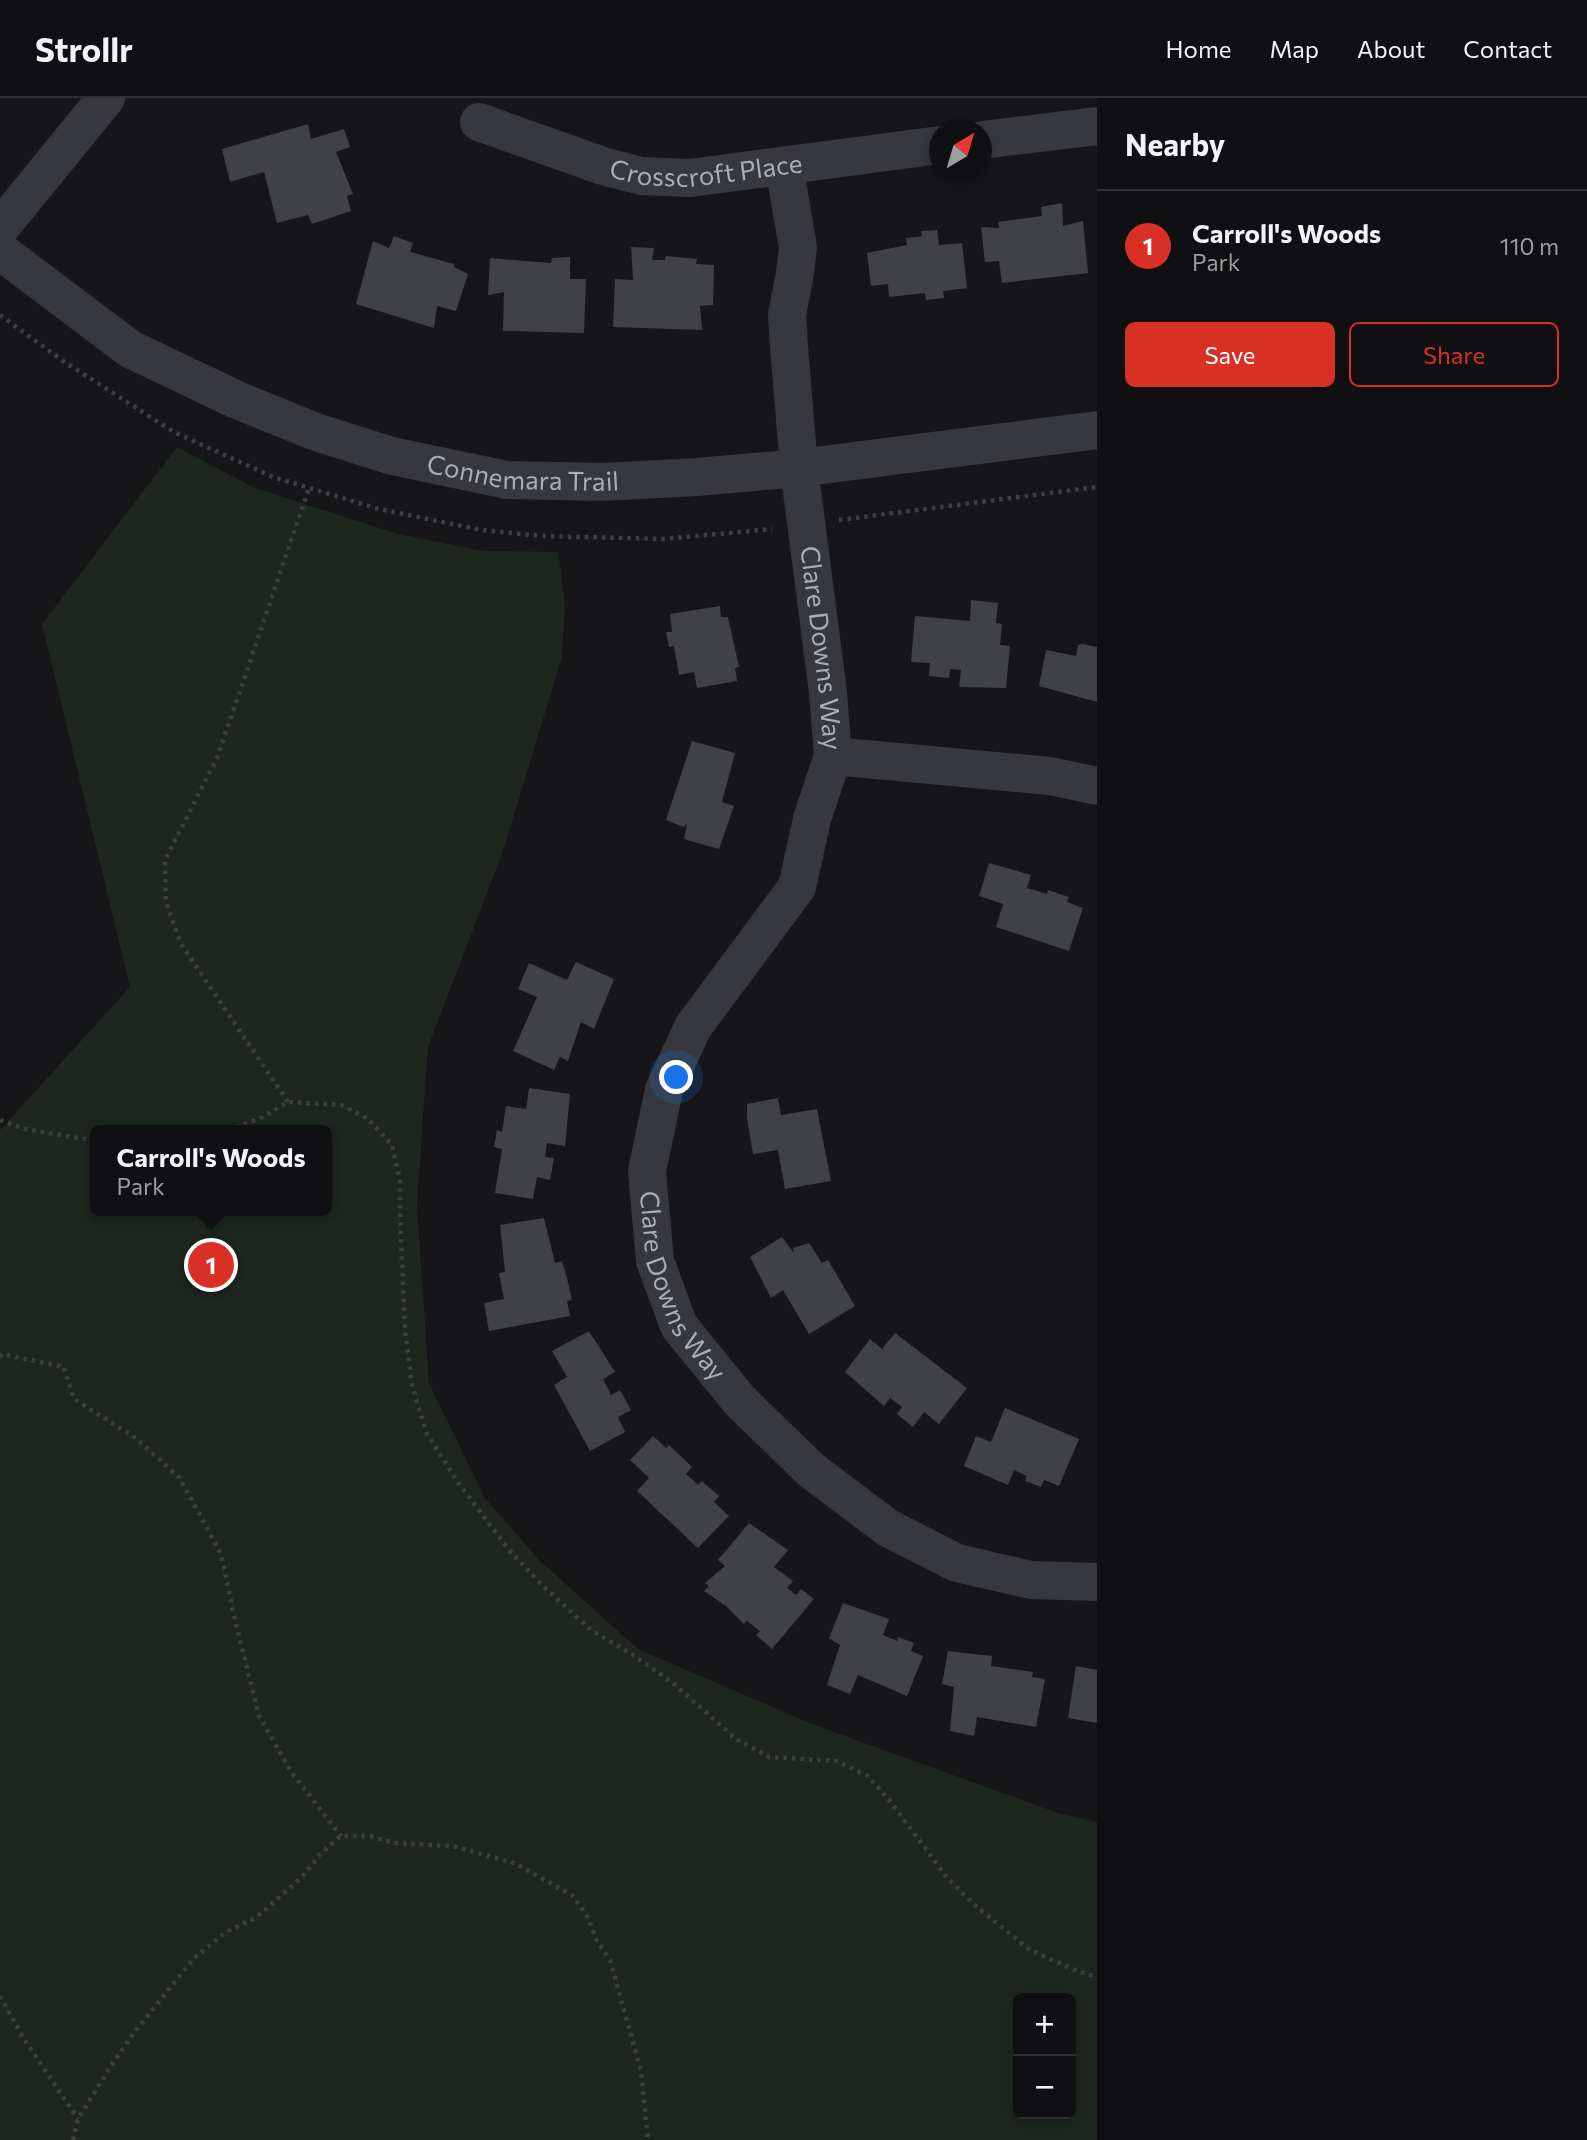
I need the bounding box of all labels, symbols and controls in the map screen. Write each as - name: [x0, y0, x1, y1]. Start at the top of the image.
- text: Strollr: [35, 28, 133, 69]
- text: Home: [1166, 34, 1232, 63]
- text: Map: [1270, 34, 1319, 63]
- text: About: [1357, 34, 1425, 63]
- text: Contact: [1463, 34, 1552, 63]
- north arrow: [929, 119, 992, 182]
- text: Nearby: [1125, 125, 1225, 162]
- street label: Crosscroft Place: [607, 146, 804, 192]
- text: Carroll's Woods: [1192, 217, 1381, 248]
- text: 1: [1143, 232, 1153, 260]
- text: 110 m: [1500, 232, 1559, 260]
- text: Park: [1192, 248, 1240, 276]
- button: Save: [1125, 322, 1335, 387]
- button: Share: [1349, 322, 1559, 387]
- street label: Connemara Trail: [424, 447, 620, 496]
- street label: Clare Downs Way: [795, 544, 849, 751]
- your location: [659, 1060, 693, 1094]
- popup: [90, 1125, 332, 1216]
- text: Carroll's Woods: [116, 1141, 306, 1172]
- text: Park: [116, 1172, 165, 1200]
- street label: Clare Downs Way: [635, 1189, 734, 1386]
- pin: 1: [188, 1239, 234, 1291]
- map controls: [1013, 1993, 1076, 2119]
- button: +: [1013, 1993, 1076, 2056]
- button: −: [1013, 2056, 1076, 2119]

